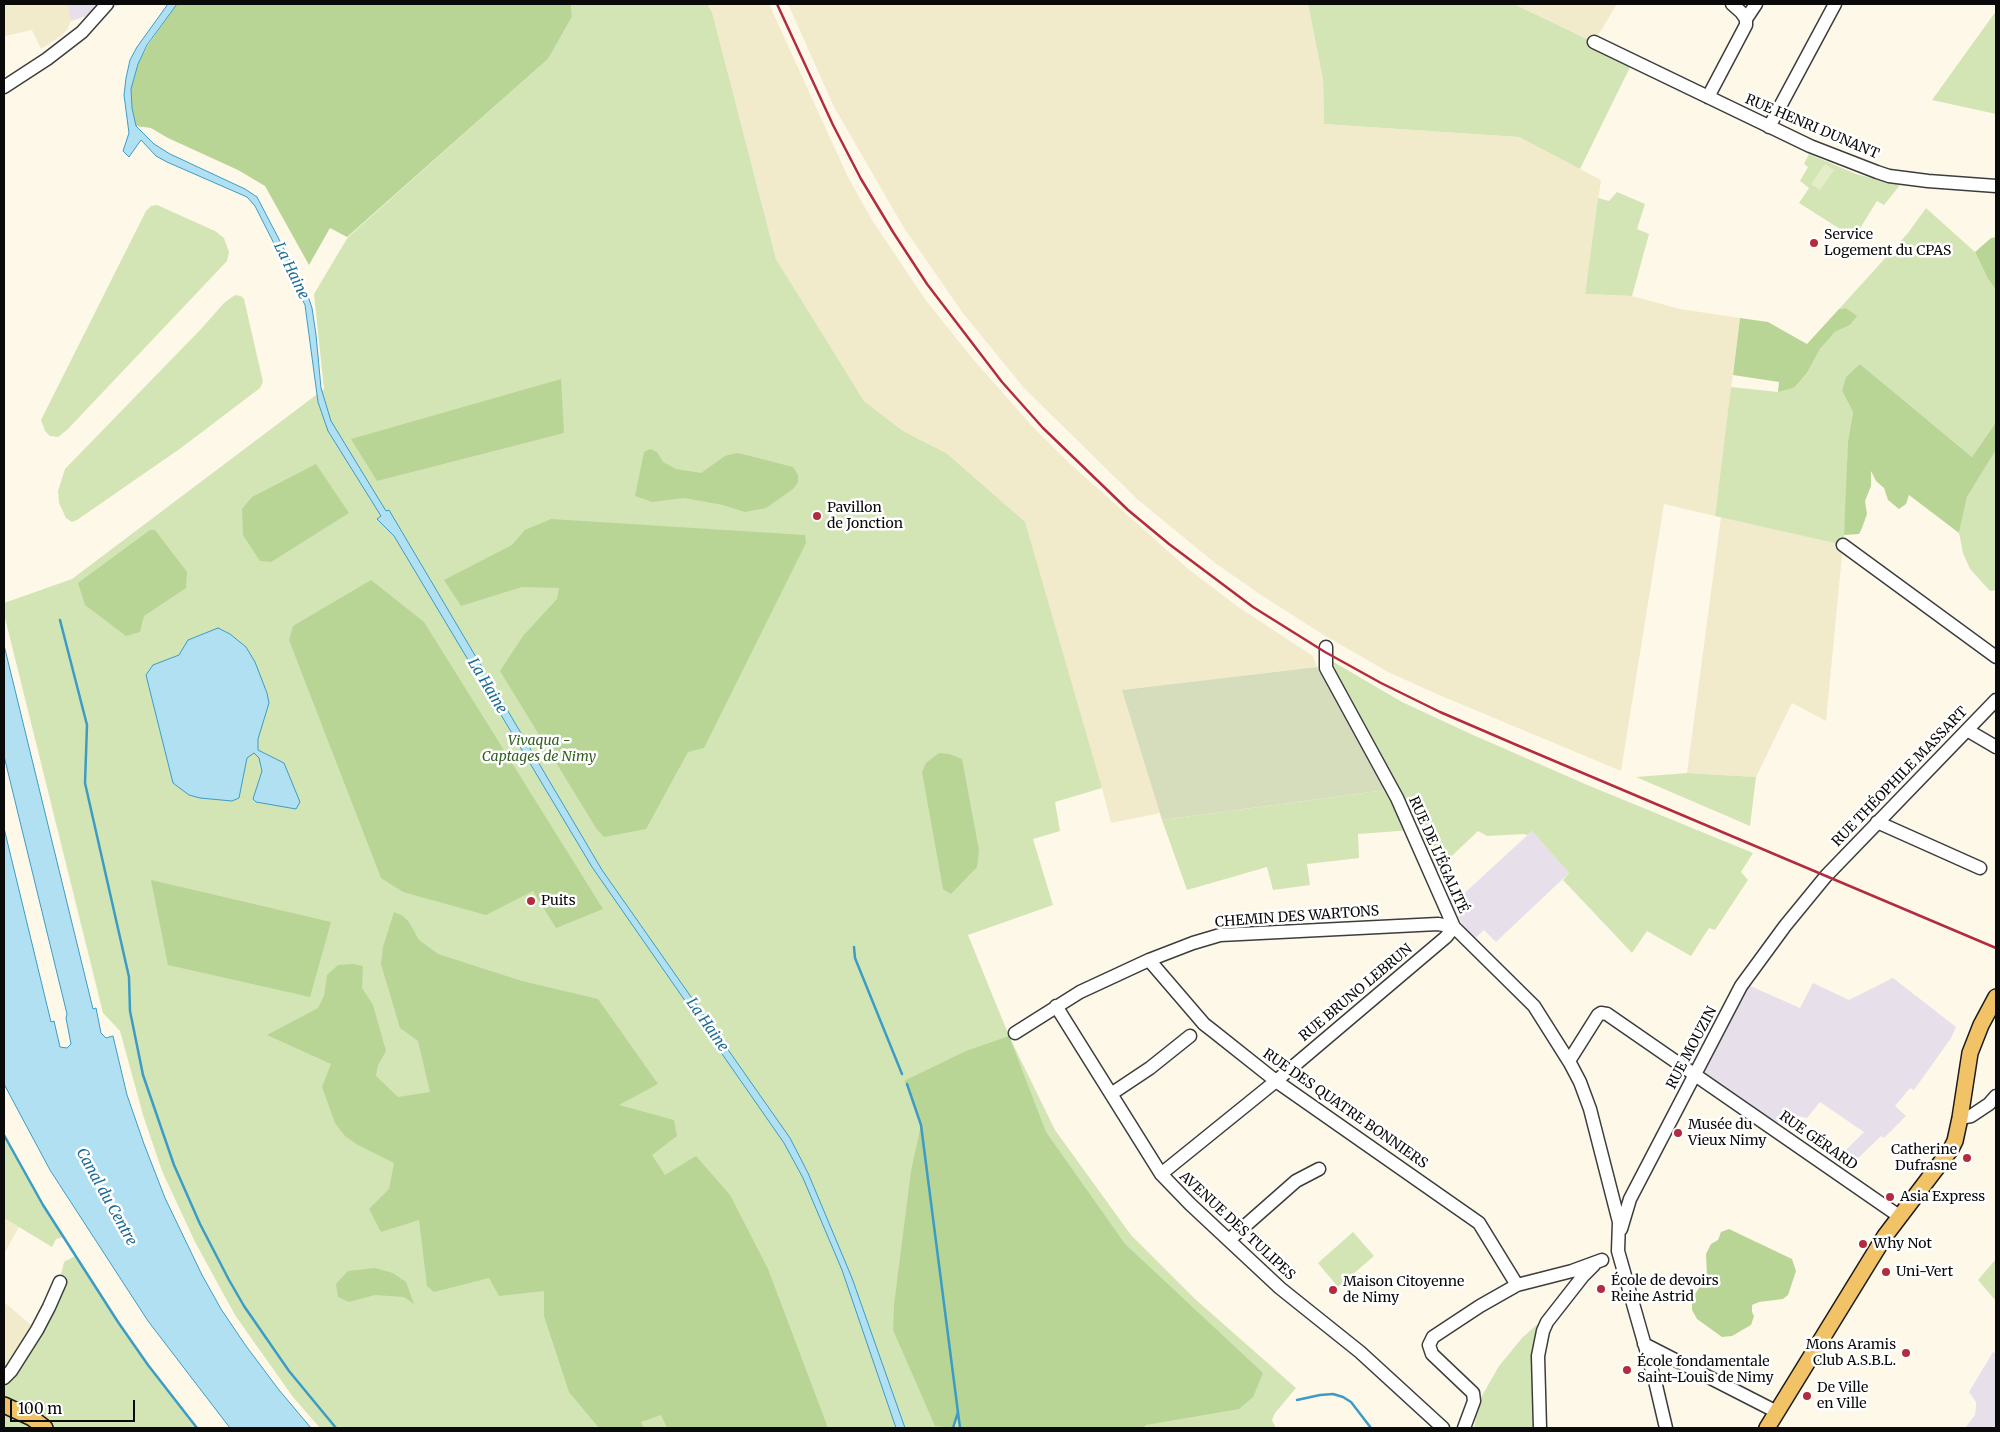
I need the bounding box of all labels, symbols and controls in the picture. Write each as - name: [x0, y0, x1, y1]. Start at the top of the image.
- street label: RUE HENRI DUNANT: [1743, 91, 1881, 163]
- place label: Service Logement du CPAS: [1824, 227, 1951, 260]
- marker: Service Logement du CPAS: [1808, 237, 1820, 249]
- water label: La Haine: [269, 239, 313, 303]
- place label: Pavillon de Jonction: [827, 500, 903, 532]
- marker: Pavillon de Jonction: [811, 510, 823, 522]
- water label: La Haine: [463, 655, 511, 717]
- street label: RUE THÉOPHILE MASSART: [1829, 704, 1971, 850]
- park label: Vivaqua - Captages de Nimy: [482, 733, 596, 766]
- street label: RUE DE L'ÉGALITÉ: [1405, 794, 1471, 916]
- place label: Puits: [541, 893, 575, 909]
- marker: Puits: [525, 895, 537, 907]
- street label: CHEMIN DES WARTONS: [1214, 903, 1380, 931]
- street label: RUE BRUNO LEBRUN: [1296, 941, 1416, 1045]
- water label: La Haine: [682, 995, 732, 1055]
- street label: RUE MOUZIN: [1663, 1004, 1721, 1092]
- street label: RUE DES QUATRE BONNIERS: [1259, 1046, 1431, 1172]
- street label: RUE GÉRARD: [1776, 1108, 1860, 1174]
- place label: Musée du Vieux Nimy: [1688, 1117, 1766, 1150]
- marker: Musée du Vieux Nimy: [1672, 1127, 1684, 1139]
- place label: Catherine Dufrasne: [1891, 1142, 1957, 1174]
- water label: Canal du Centre: [72, 1145, 140, 1249]
- marker: Catherine Dufrasne: [1961, 1152, 1973, 1164]
- street label: AVENUE DES TULIPES: [1176, 1168, 1298, 1284]
- place label: Asia Express: [1900, 1189, 1985, 1205]
- marker: Asia Express: [1884, 1191, 1896, 1203]
- place label: Why Not: [1873, 1236, 1932, 1252]
- marker: Why Not: [1857, 1238, 1869, 1250]
- place label: Uni-Vert: [1896, 1264, 1953, 1280]
- marker: Uni-Vert: [1880, 1266, 1892, 1278]
- place label: École de devoirs Reine Astrid: [1611, 1273, 1719, 1305]
- place label: Maison Citoyenne de Nimy: [1343, 1274, 1464, 1306]
- marker: École de devoirs Reine Astrid: [1595, 1283, 1607, 1295]
- marker: Maison Citoyenne de Nimy: [1327, 1284, 1339, 1296]
- place label: Mons Aramis Club A.S.B.L.: [1806, 1337, 1896, 1370]
- marker: Mons Aramis Club A.S.B.L.: [1900, 1347, 1912, 1359]
- place label: École fondamentale Saint-Louis de Nimy: [1637, 1354, 1774, 1386]
- marker: École fondamentale Saint-Louis de Nimy: [1621, 1364, 1633, 1376]
- place label: De Ville en Ville: [1817, 1380, 1868, 1412]
- scale bar: [12, 1390, 138, 1422]
- marker: De Ville en Ville: [1801, 1390, 1813, 1402]
- text: 100 m: [18, 1399, 62, 1418]

